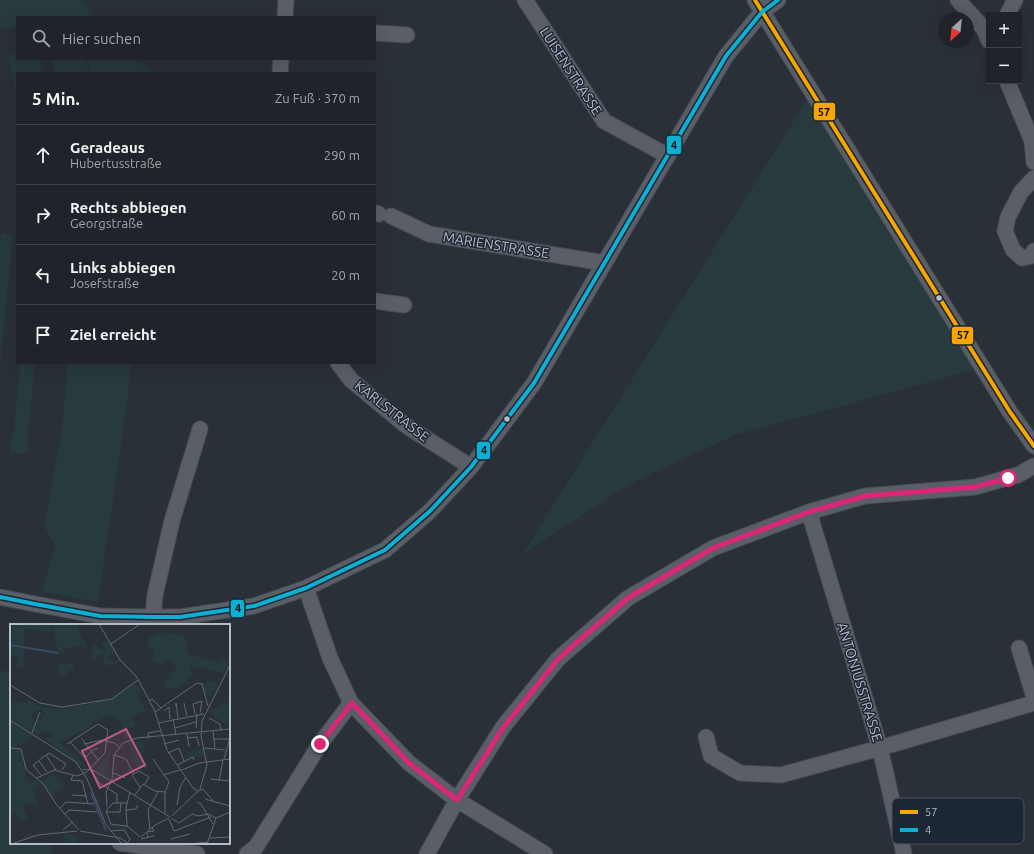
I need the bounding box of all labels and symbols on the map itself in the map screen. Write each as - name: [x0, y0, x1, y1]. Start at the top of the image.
- north arrow: [938, 12, 974, 48]
- street label: LUISENSTRASSE: [537, 24, 605, 118]
- line badge: 57: [813, 102, 836, 121]
- text: 57: [818, 106, 830, 118]
- line badge: 4: [666, 135, 682, 155]
- text: 4: [671, 139, 677, 151]
- street label: MARIENSTRASSE: [442, 229, 550, 261]
- unlabelled marker: [934, 293, 944, 303]
- line badge: 57: [951, 326, 974, 345]
- text: 57: [957, 329, 969, 341]
- street label: KARLSTRASSE: [352, 377, 433, 445]
- unlabelled marker: [502, 414, 512, 424]
- line badge: 4: [476, 441, 491, 460]
- text: 4: [481, 444, 487, 456]
- route start: [999, 469, 1017, 487]
- line badge: 4: [230, 599, 245, 618]
- text: 4: [235, 602, 241, 614]
- street label: ANTONIUSSTRASSE: [834, 620, 886, 744]
- inset map: [10, 624, 230, 844]
- route end: [311, 735, 329, 753]
- legend: [892, 798, 1024, 844]
- text: 57: [925, 806, 937, 818]
- text: 4: [925, 824, 931, 836]

